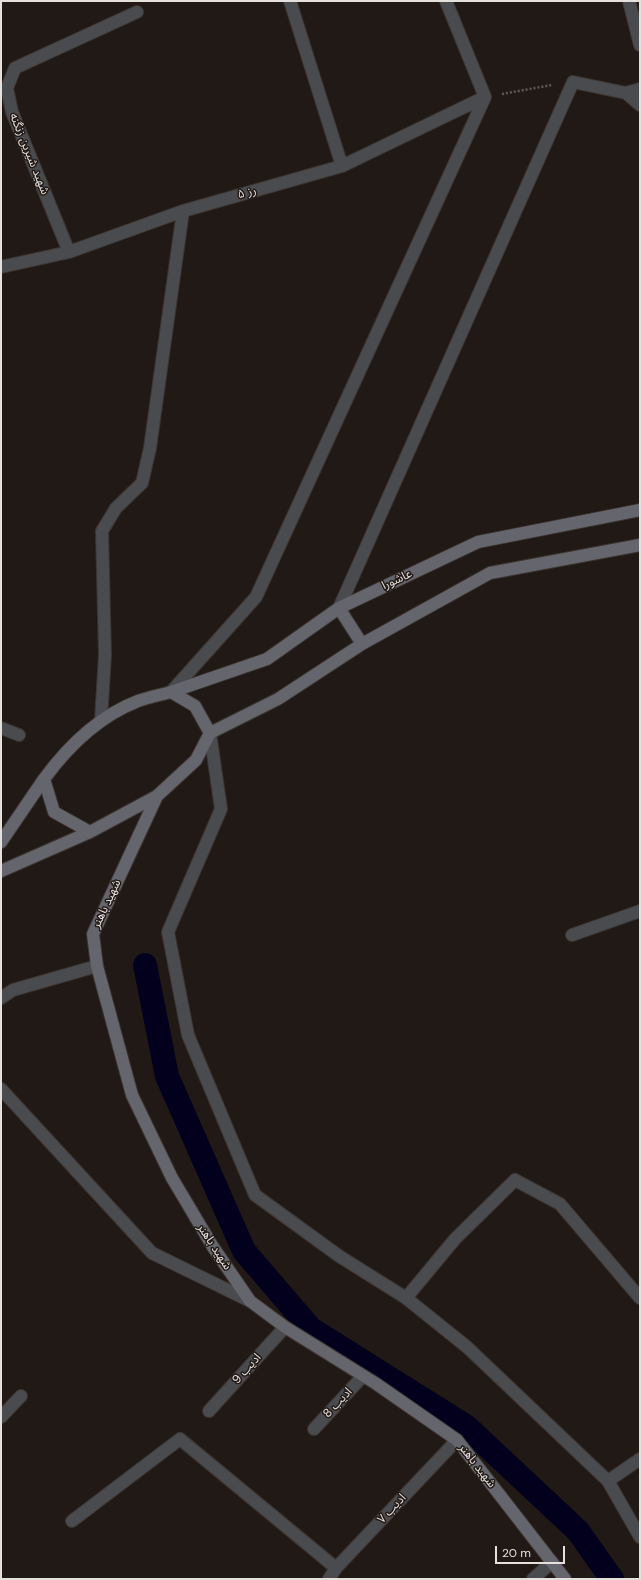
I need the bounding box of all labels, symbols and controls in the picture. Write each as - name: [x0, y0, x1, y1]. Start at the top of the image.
- street label: شهید شیرین زنگنه: [6, 111, 52, 197]
- street label: رز ۵: [236, 183, 258, 203]
- street label: عاشورا: [380, 567, 414, 593]
- street label: شهید باهنر: [89, 877, 125, 931]
- street label: شهید باهنر: [194, 1221, 234, 1273]
- street label: ادیب 9: [230, 1351, 264, 1387]
- street label: ادیب 8: [321, 1385, 355, 1421]
- street label: شهید باهنر: [455, 1441, 499, 1491]
- street label: ادیب ۷: [375, 1491, 409, 1527]
- scale bar: [497, 1538, 567, 1564]
- text: 20 m: [502, 1545, 531, 1561]

